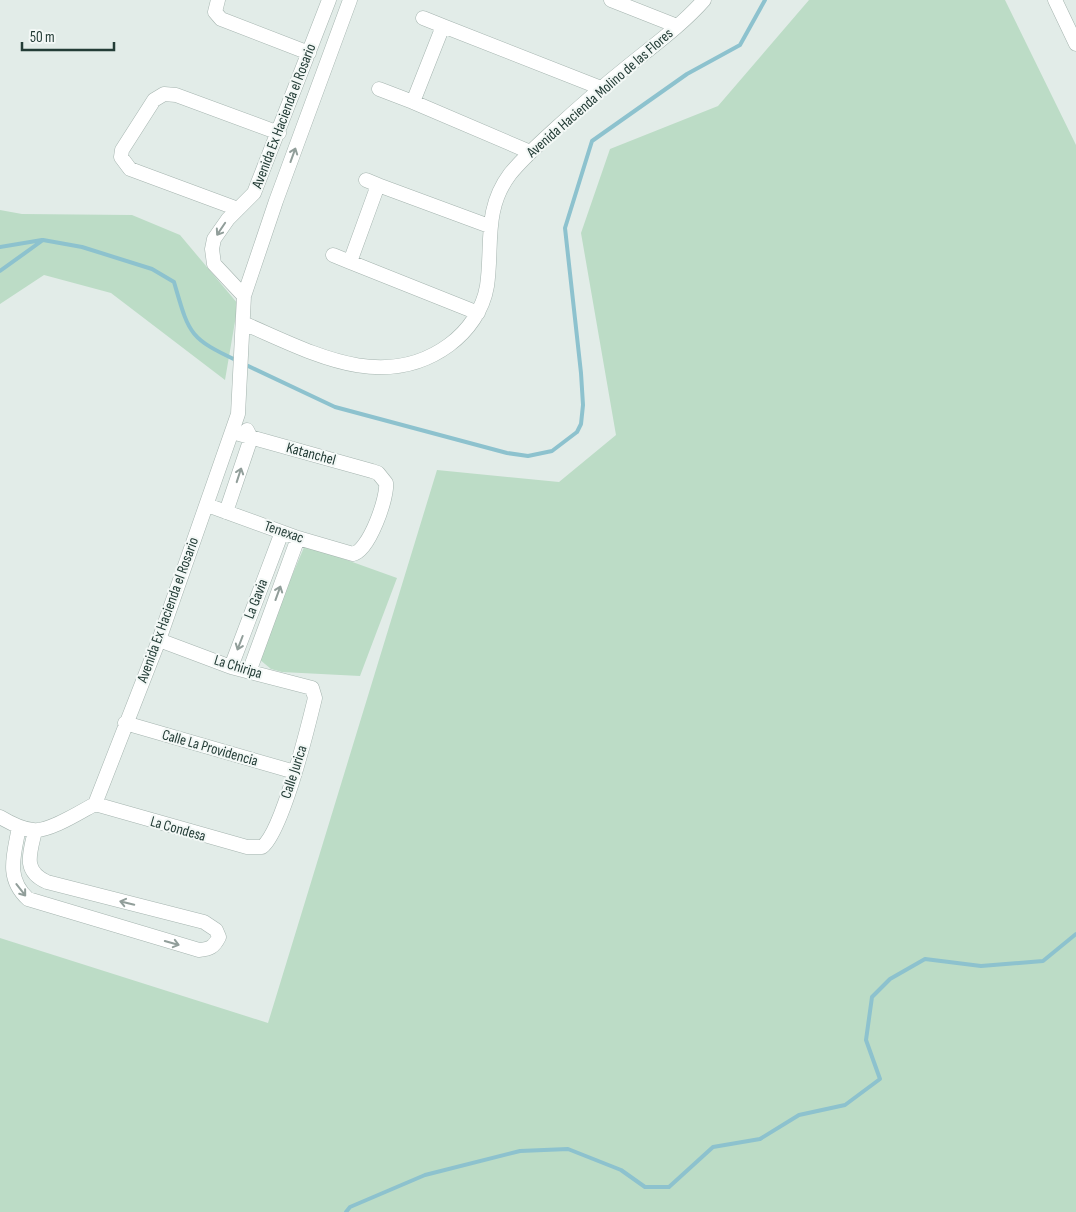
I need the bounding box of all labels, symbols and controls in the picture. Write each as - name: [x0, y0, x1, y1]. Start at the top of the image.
- scale bar: [22, 20, 115, 52]
- street label: Avenida Hacienda Molino de las Flores: [522, 24, 677, 162]
- text: 50 m: [30, 28, 55, 47]
- street label: Avenida Ex Hacienda el Rosario: [247, 41, 320, 192]
- one-way arrow: [289, 148, 298, 163]
- one-way arrow: [216, 222, 226, 236]
- street label: Katanchel: [284, 438, 338, 470]
- one-way arrow: [235, 468, 244, 483]
- street label: Tenexac: [262, 516, 306, 548]
- street label: Avenida Ex Hacienda el Rosario: [132, 535, 203, 686]
- street label: La Gavia: [240, 576, 272, 622]
- one-way arrow: [274, 586, 283, 601]
- one-way arrow: [235, 635, 244, 650]
- street label: La Chiripa: [212, 651, 265, 683]
- street label: Calle La Providencia: [160, 725, 260, 771]
- street label: Calle Jurica: [276, 743, 312, 801]
- street label: La Condesa: [148, 812, 208, 846]
- one-way arrow: [15, 883, 26, 896]
- one-way arrow: [120, 897, 136, 907]
- one-way arrow: [164, 938, 180, 948]

